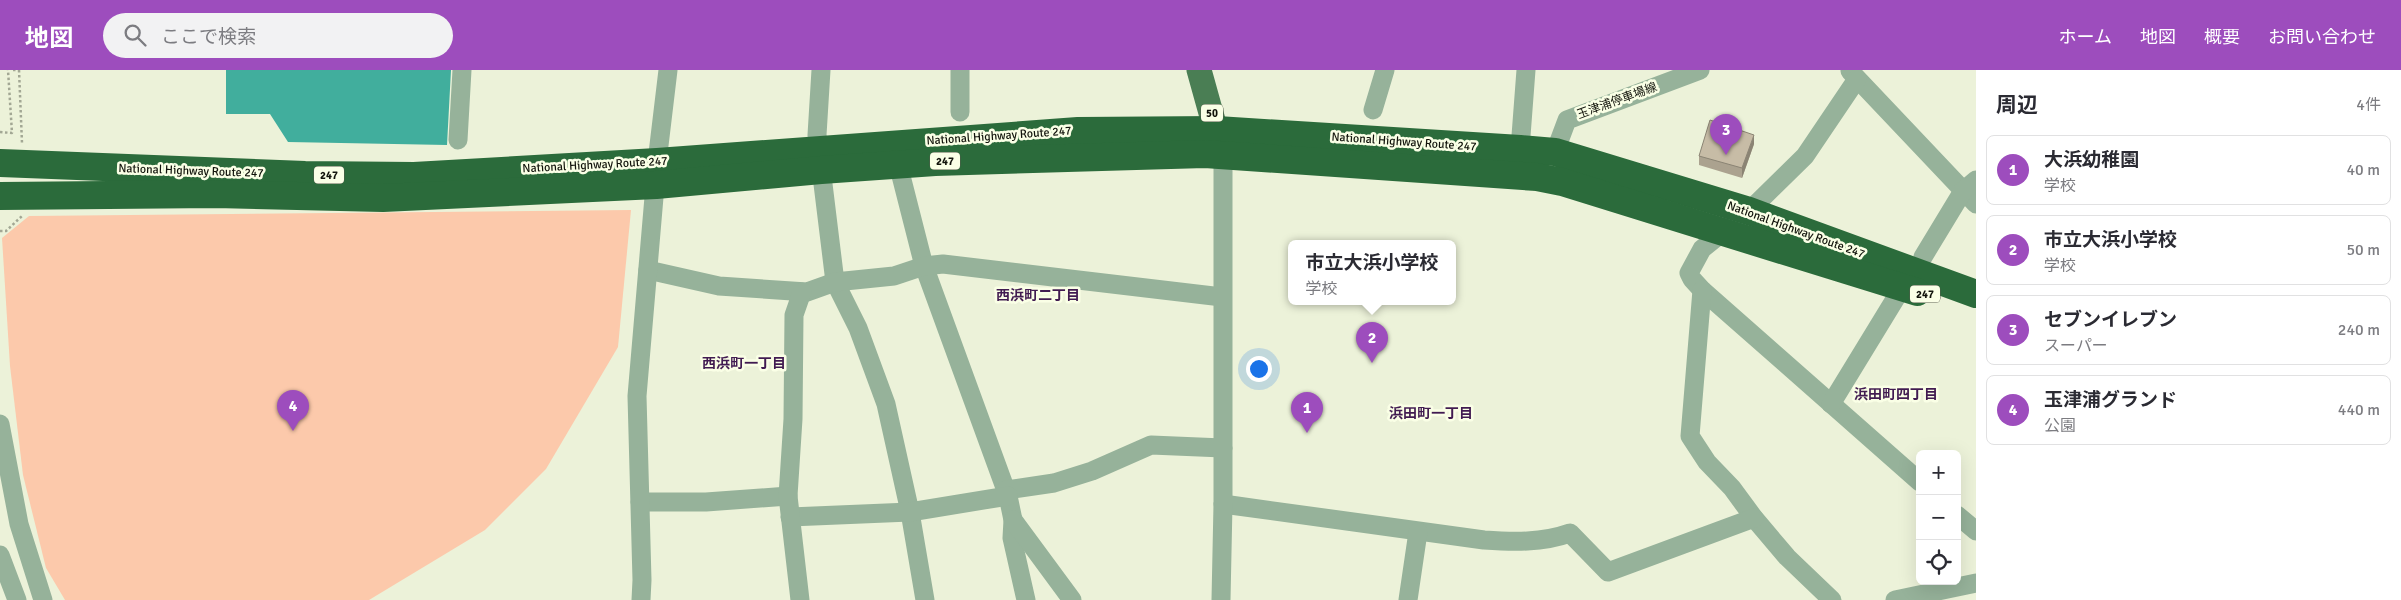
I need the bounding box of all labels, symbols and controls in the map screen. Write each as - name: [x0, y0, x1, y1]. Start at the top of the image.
- search box: [103, 13, 453, 58]
- icon: search: [121, 21, 149, 49]
- text: 地図: [25, 23, 73, 53]
- text: ここで検索: [161, 25, 256, 49]
- text: ホーム: [2059, 26, 2112, 48]
- text: 地図: [2140, 26, 2176, 48]
- text: 概要: [2204, 26, 2240, 48]
- text: お問い合わせ: [2268, 26, 2376, 48]
- street label: 玉津浦停車場線: [1575, 80, 1659, 122]
- text: 周辺: [1996, 92, 2038, 118]
- text: 4件: [2356, 95, 2381, 115]
- road number: 50: [1201, 104, 1223, 122]
- pin: 3: [1710, 114, 1742, 155]
- street label: National Highway Route 247: [926, 123, 1072, 149]
- street label: National Highway Route 247: [1331, 129, 1477, 155]
- text: 大浜幼稚園: [2044, 148, 2139, 172]
- road number: 247: [930, 152, 960, 170]
- street label: National Highway Route 247: [522, 154, 668, 176]
- text: 1: [2009, 160, 2017, 180]
- text: 40 m: [2346, 160, 2380, 180]
- street label: National Highway Route 247: [118, 161, 264, 181]
- road number: 247: [314, 166, 344, 184]
- text: 学校: [2044, 176, 2076, 196]
- street label: National Highway Route 247: [1725, 198, 1867, 262]
- text: 市立大浜小学校: [2044, 228, 2177, 252]
- popup: [1288, 240, 1456, 305]
- text: 2: [2009, 240, 2017, 260]
- text: 50 m: [2346, 240, 2380, 260]
- text: 市立大浜小学校: [1305, 251, 1439, 275]
- text: 学校: [2044, 256, 2076, 276]
- text: 学校: [1305, 279, 1338, 299]
- road number: 247: [1910, 285, 1940, 302]
- district label: 西浜町二丁目: [996, 287, 1080, 304]
- text: セブンイレブン: [2044, 308, 2177, 332]
- text: 3: [2009, 320, 2017, 340]
- text: 240 m: [2338, 320, 2380, 340]
- pin: 2: [1356, 322, 1388, 363]
- text: スーパー: [2044, 336, 2108, 356]
- district label: 西浜町一丁目: [702, 355, 786, 372]
- your location: [1246, 356, 1272, 382]
- district label: 浜田町四丁目: [1854, 386, 1938, 403]
- text: 玉津浦グランド: [2044, 388, 2177, 412]
- pin: 4: [277, 390, 309, 431]
- pin: 1: [1291, 392, 1323, 433]
- text: 4: [2009, 400, 2017, 420]
- text: 440 m: [2338, 400, 2380, 420]
- district label: 浜田町一丁目: [1389, 405, 1473, 422]
- text: 公園: [2044, 416, 2076, 436]
- map controls: [1916, 450, 1961, 585]
- button: +: [1916, 450, 1961, 495]
- button: −: [1916, 495, 1961, 540]
- button: locate: [1916, 540, 1961, 585]

